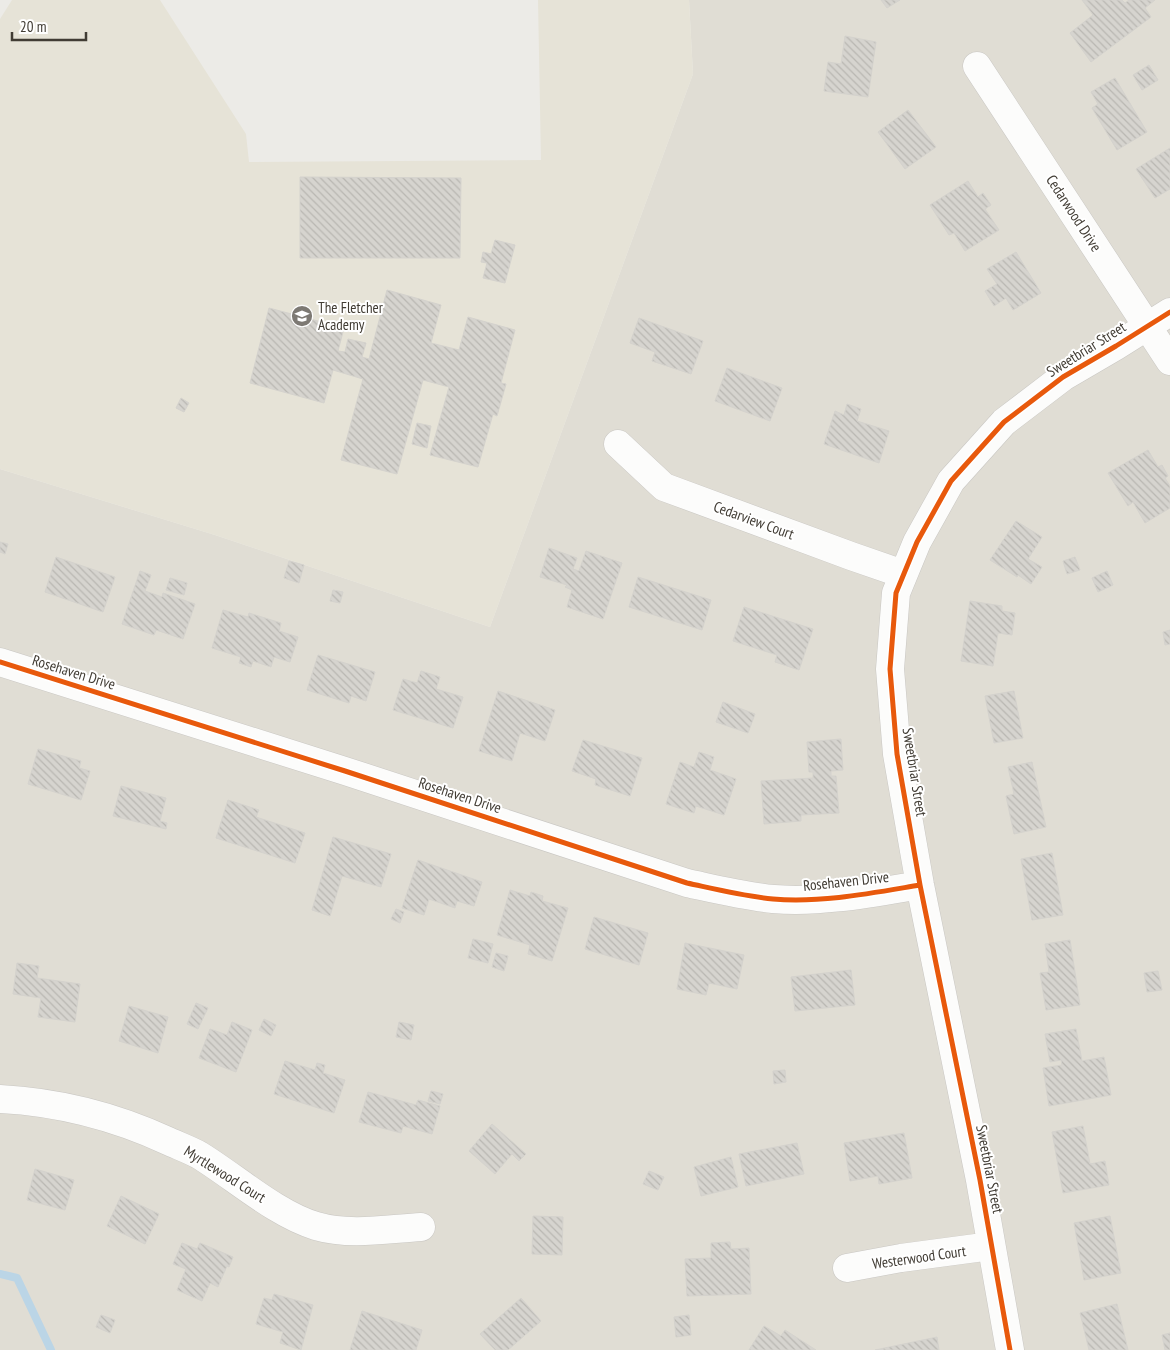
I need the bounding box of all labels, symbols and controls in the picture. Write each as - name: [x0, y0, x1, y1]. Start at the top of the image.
- scale bar: [12, 10, 86, 42]
- text: 20 m: [20, 17, 46, 36]
- street label: Cedarwood Drive: [1042, 171, 1106, 255]
- place label: The Fletcher Academy: [318, 298, 384, 334]
- school or university icon: The Fletcher Academy: [290, 304, 314, 328]
- street label: Sweetbriar Street: [1043, 317, 1129, 381]
- street label: Cedarview Court: [711, 497, 797, 543]
- street label: Rosehaven Drive: [30, 650, 118, 694]
- street label: Sweetbriar Street: [899, 726, 931, 818]
- street label: Rosehaven Drive: [416, 773, 504, 817]
- street label: Rosehaven Drive: [802, 867, 890, 895]
- street label: Sweetbriar Street: [972, 1123, 1008, 1215]
- street label: Myrtlewood Court: [181, 1141, 269, 1207]
- street label: Westerwood Court: [871, 1241, 967, 1273]

